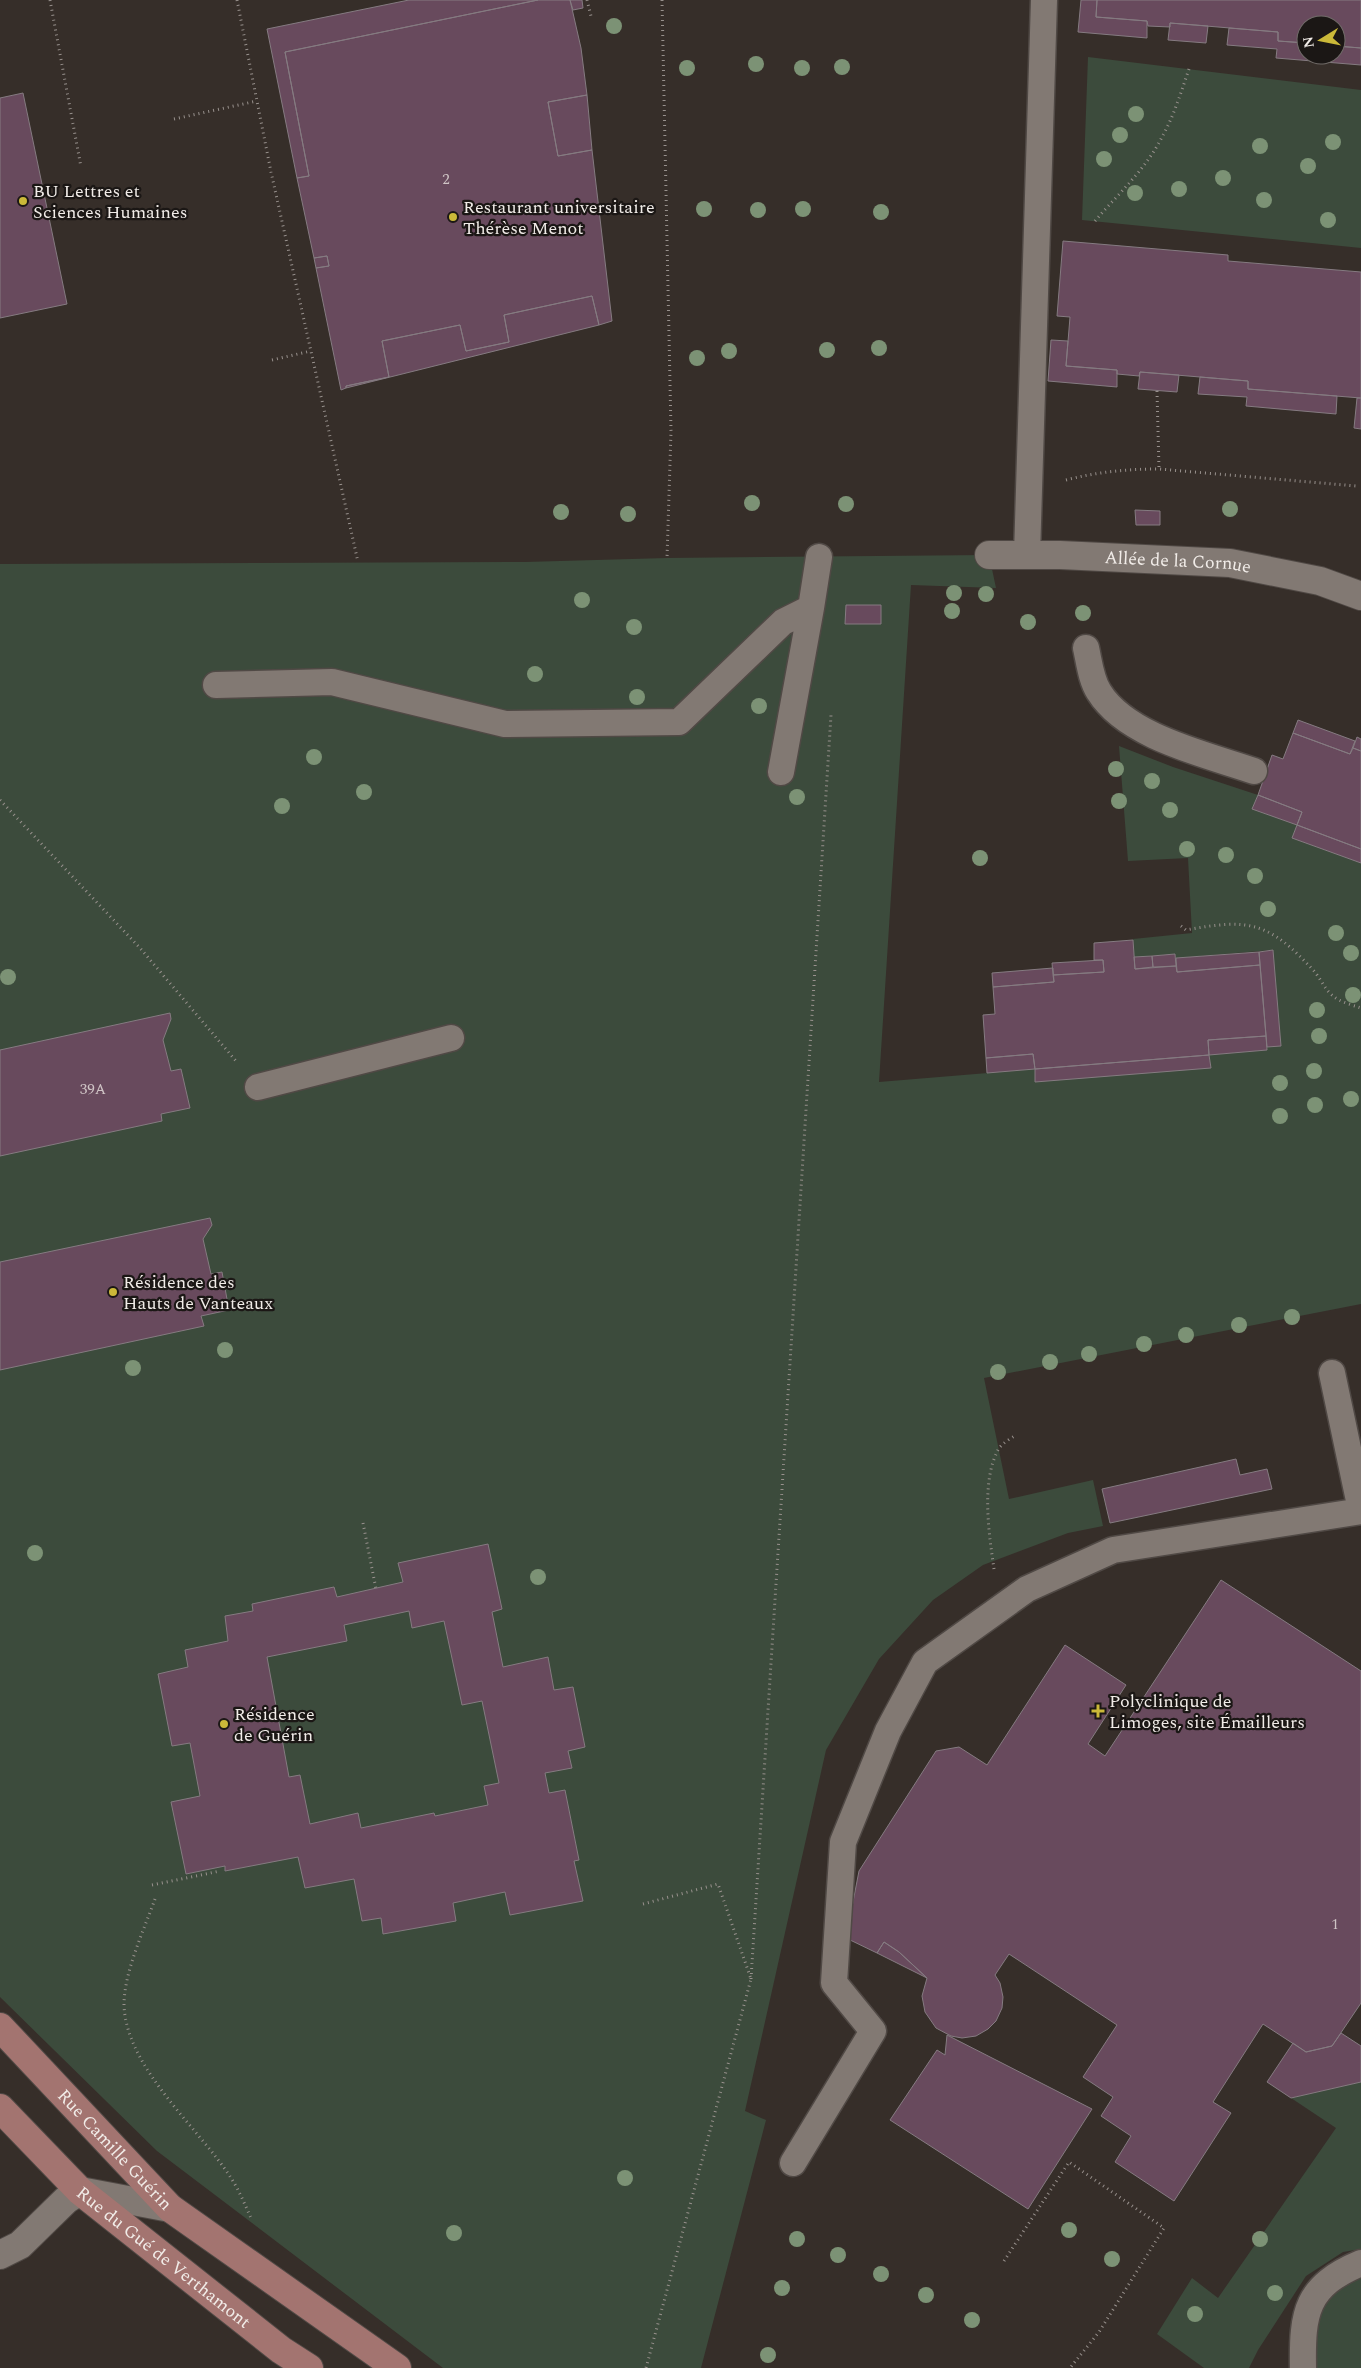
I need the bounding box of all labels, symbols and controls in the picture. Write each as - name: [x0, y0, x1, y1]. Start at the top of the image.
- north arrow: [1296, 15, 1346, 65]
- text: N: [1297, 35, 1320, 50]
- house number: 2: [442, 168, 450, 191]
- place label: BU Lettres et Sciences Humaines: [33, 178, 187, 226]
- place label: Restaurant universitaire Thérèse Menot: [463, 194, 655, 242]
- marker: BU Lettres et Sciences Humaines: [17, 195, 29, 207]
- marker: Restaurant universitaire Thérèse Menot: [447, 211, 459, 223]
- street label: Allée de la Cornue: [1104, 544, 1254, 580]
- house number: 39A: [80, 1078, 106, 1101]
- place label: Résidence des Hauts de Vanteaux: [123, 1269, 273, 1317]
- marker: Résidence des Hauts de Vanteaux: [107, 1286, 119, 1298]
- place label: Polyclinique de Limoges, site Émailleurs: [1109, 1688, 1305, 1736]
- place label: Résidence de Guérin: [234, 1701, 315, 1749]
- marker: Polyclinique de Limoges, site Émailleurs: [1091, 1704, 1105, 1718]
- marker: Résidence de Guérin: [218, 1718, 230, 1730]
- house number: 1: [1331, 1913, 1339, 1936]
- street label: Rue Camille Guérin: [51, 2083, 179, 2216]
- street label: Rue du Gué de Verthamont: [71, 2180, 257, 2335]

